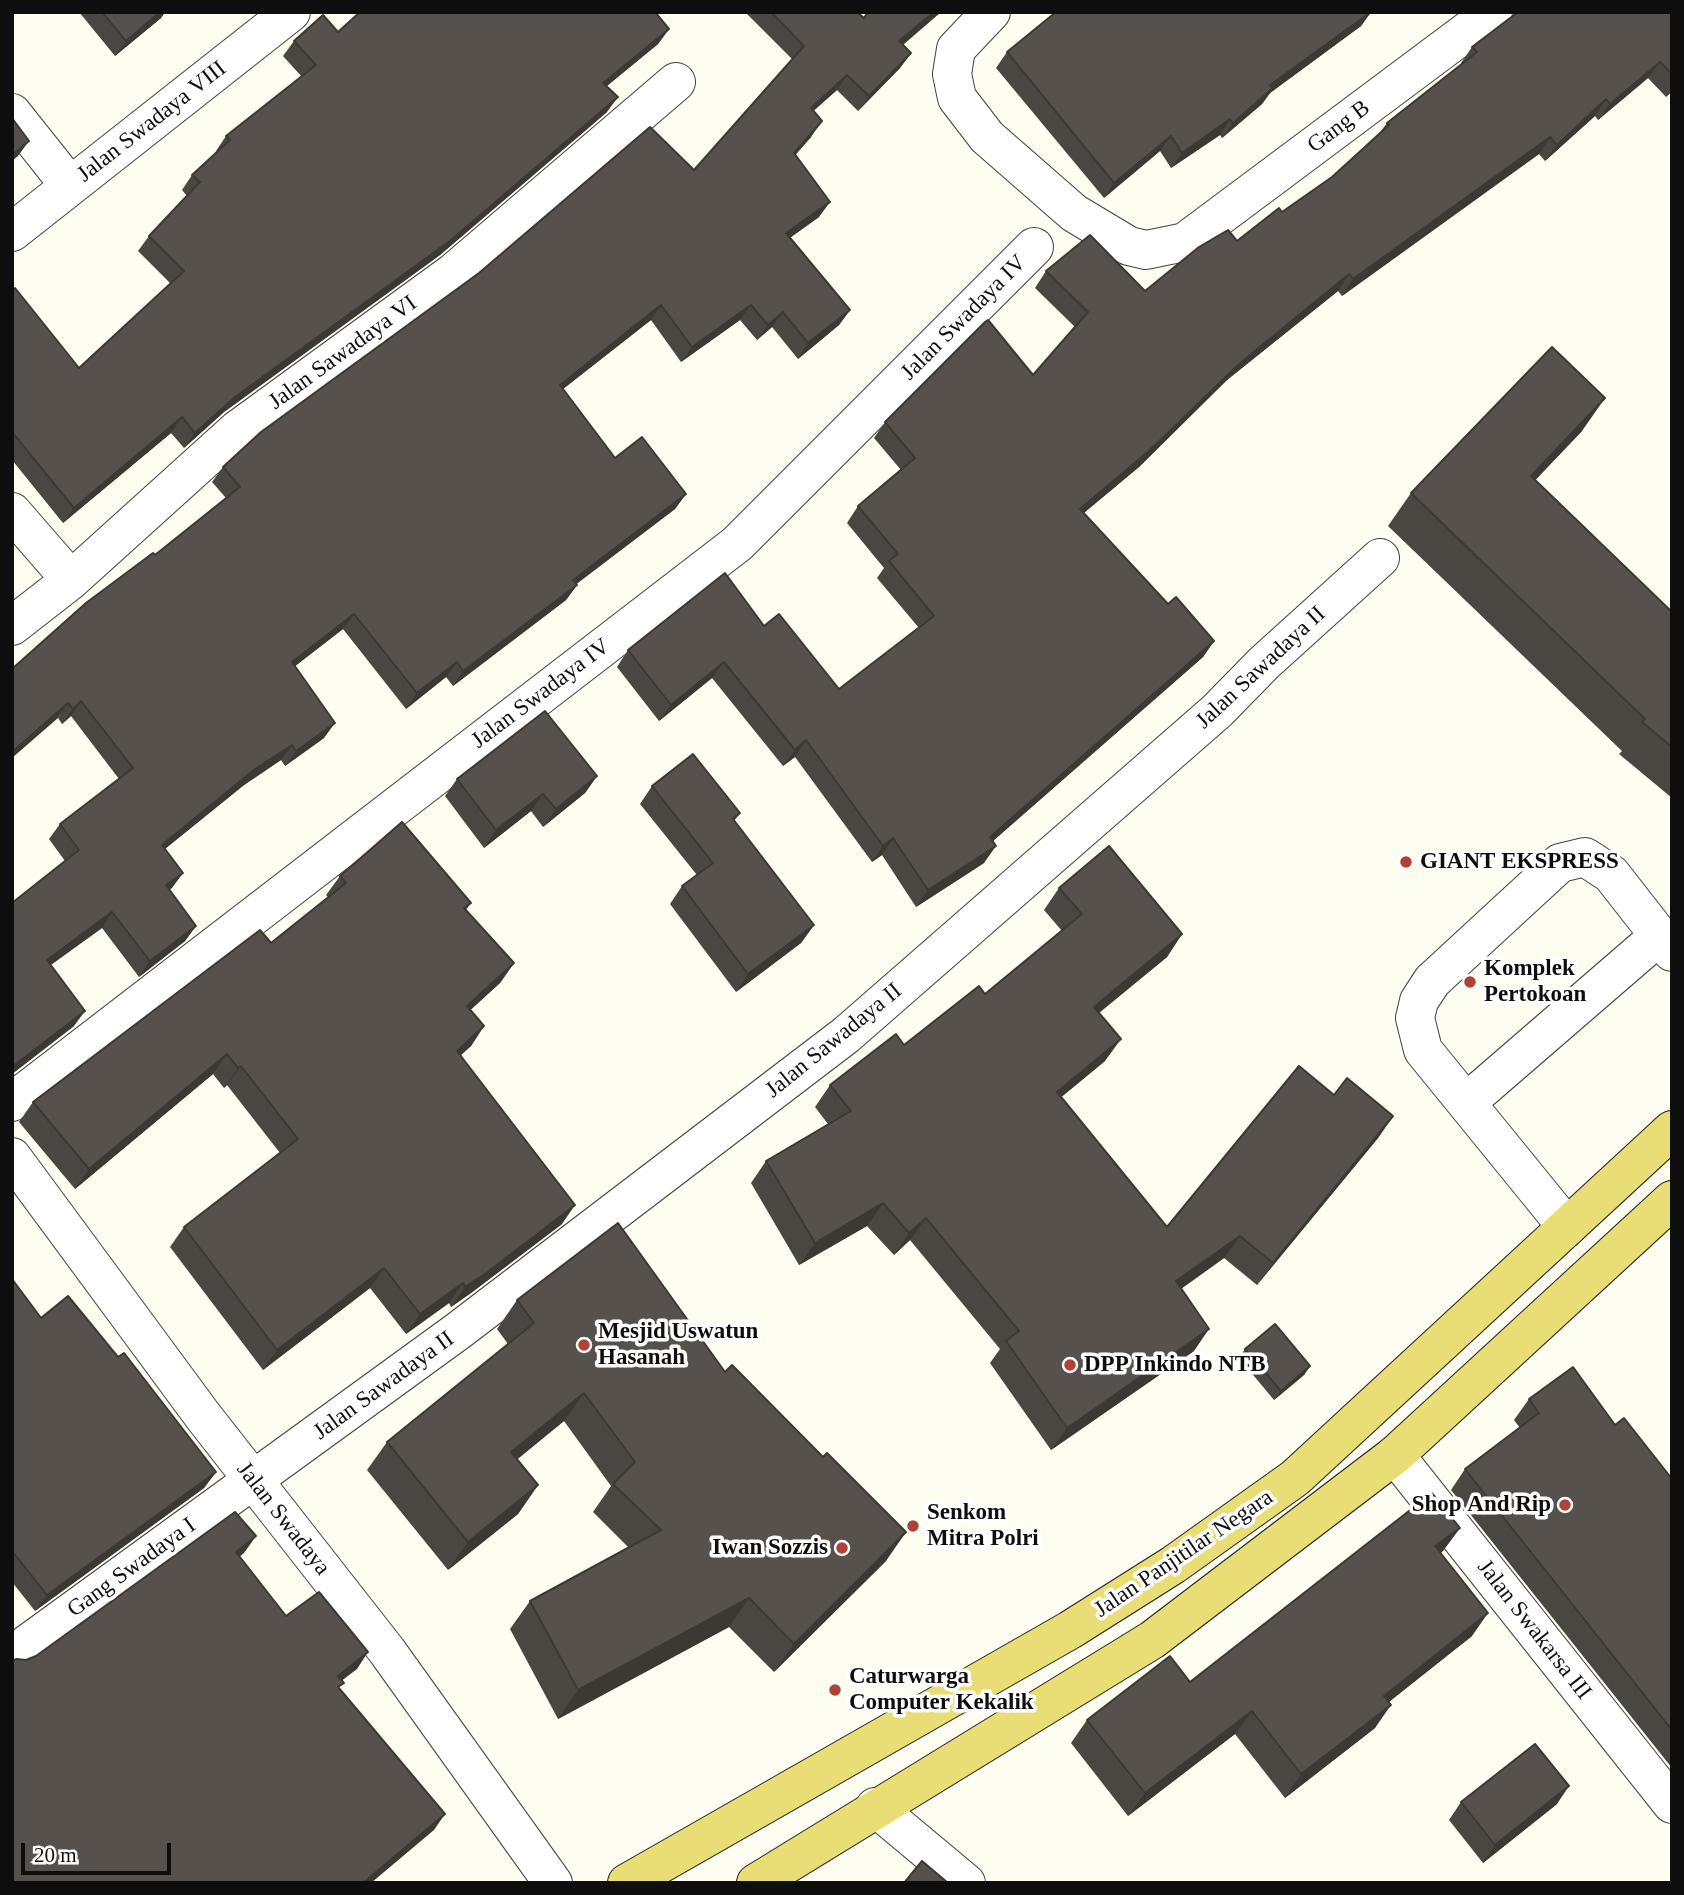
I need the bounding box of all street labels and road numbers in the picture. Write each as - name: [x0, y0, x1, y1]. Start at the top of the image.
- street label: Jalan Swadaya VIII: [72, 55, 232, 189]
- street label: Gang B: [1302, 95, 1376, 159]
- street label: Jalan Swadaya IV: [896, 250, 1032, 386]
- street label: Jalan Sawadaya VI: [264, 290, 422, 416]
- street label: Jalan Sawadaya II: [1190, 601, 1332, 735]
- street label: Jalan Swadaya IV: [466, 633, 616, 755]
- street label: Jalan Sawadaya II: [760, 978, 908, 1104]
- street label: Jalan Sawadaya II: [308, 1326, 460, 1446]
- street label: Jalan Swadaya: [230, 1457, 336, 1581]
- street label: Jalan Panjitilar Negara: [1089, 1484, 1279, 1624]
- street label: Gang Swadaya I: [62, 1512, 202, 1624]
- street label: Jalan Swakarsa III: [1471, 1555, 1597, 1705]

